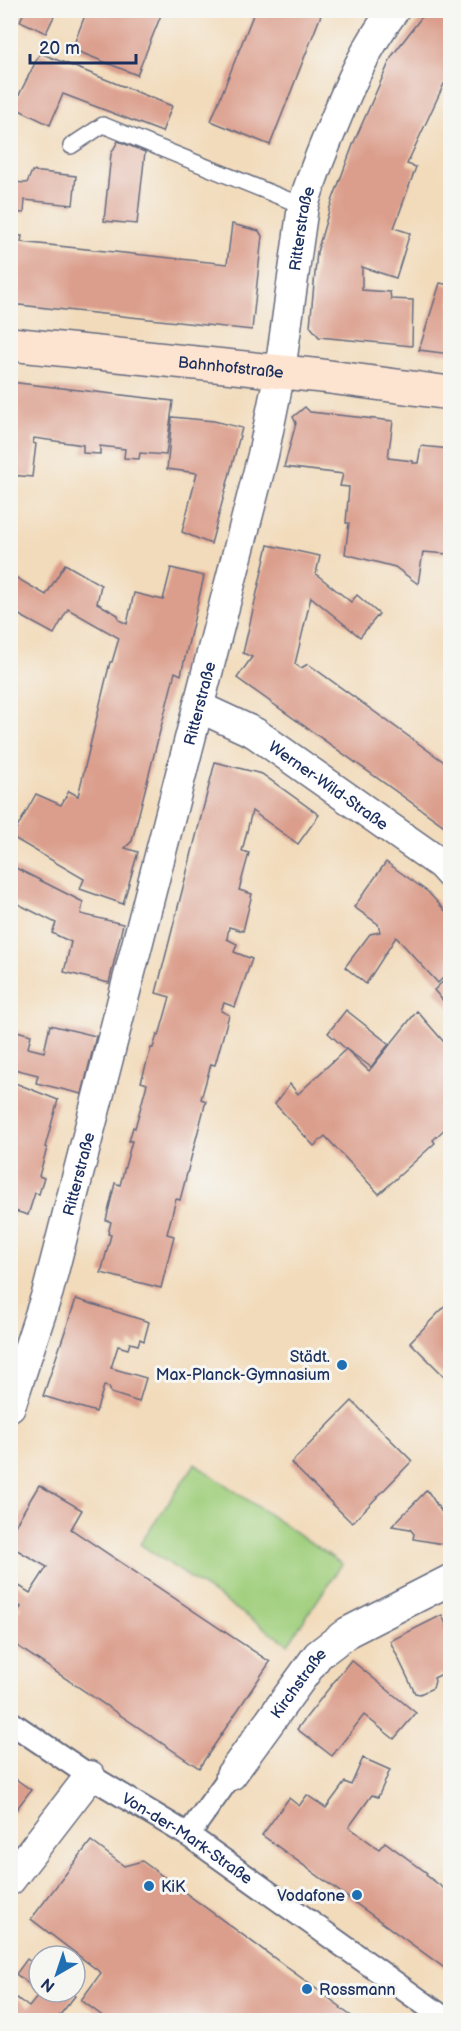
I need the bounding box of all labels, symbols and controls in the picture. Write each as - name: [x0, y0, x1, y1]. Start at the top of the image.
- scale bar: [30, 27, 136, 65]
- text: 20 m: [39, 38, 80, 59]
- street label: Ritterstraße: [286, 184, 320, 272]
- street label: Bahnhofstraße: [177, 353, 285, 383]
- street label: Ritterstraße: [181, 659, 221, 747]
- street label: Werner-Wild-Straße: [264, 738, 392, 835]
- street label: Ritterstraße: [60, 1130, 100, 1218]
- place label: Städt. Max-Planck-Gymnasium: [156, 1348, 330, 1385]
- marker: Städt. Max-Planck-Gymnasium: [335, 1358, 349, 1372]
- street label: Kirchstraße: [267, 1644, 331, 1723]
- street label: Von-der-Mark-Straße: [118, 1789, 256, 1889]
- place label: KiK: [161, 1878, 186, 1897]
- marker: KiK: [142, 1879, 156, 1893]
- place label: Vodafone: [277, 1887, 346, 1906]
- marker: Vodafone: [350, 1888, 364, 1902]
- north arrow: [27, 1944, 87, 2004]
- text: N: [38, 1973, 59, 1996]
- place label: Rossmann: [319, 1981, 396, 2000]
- marker: Rossmann: [300, 1982, 314, 1996]

